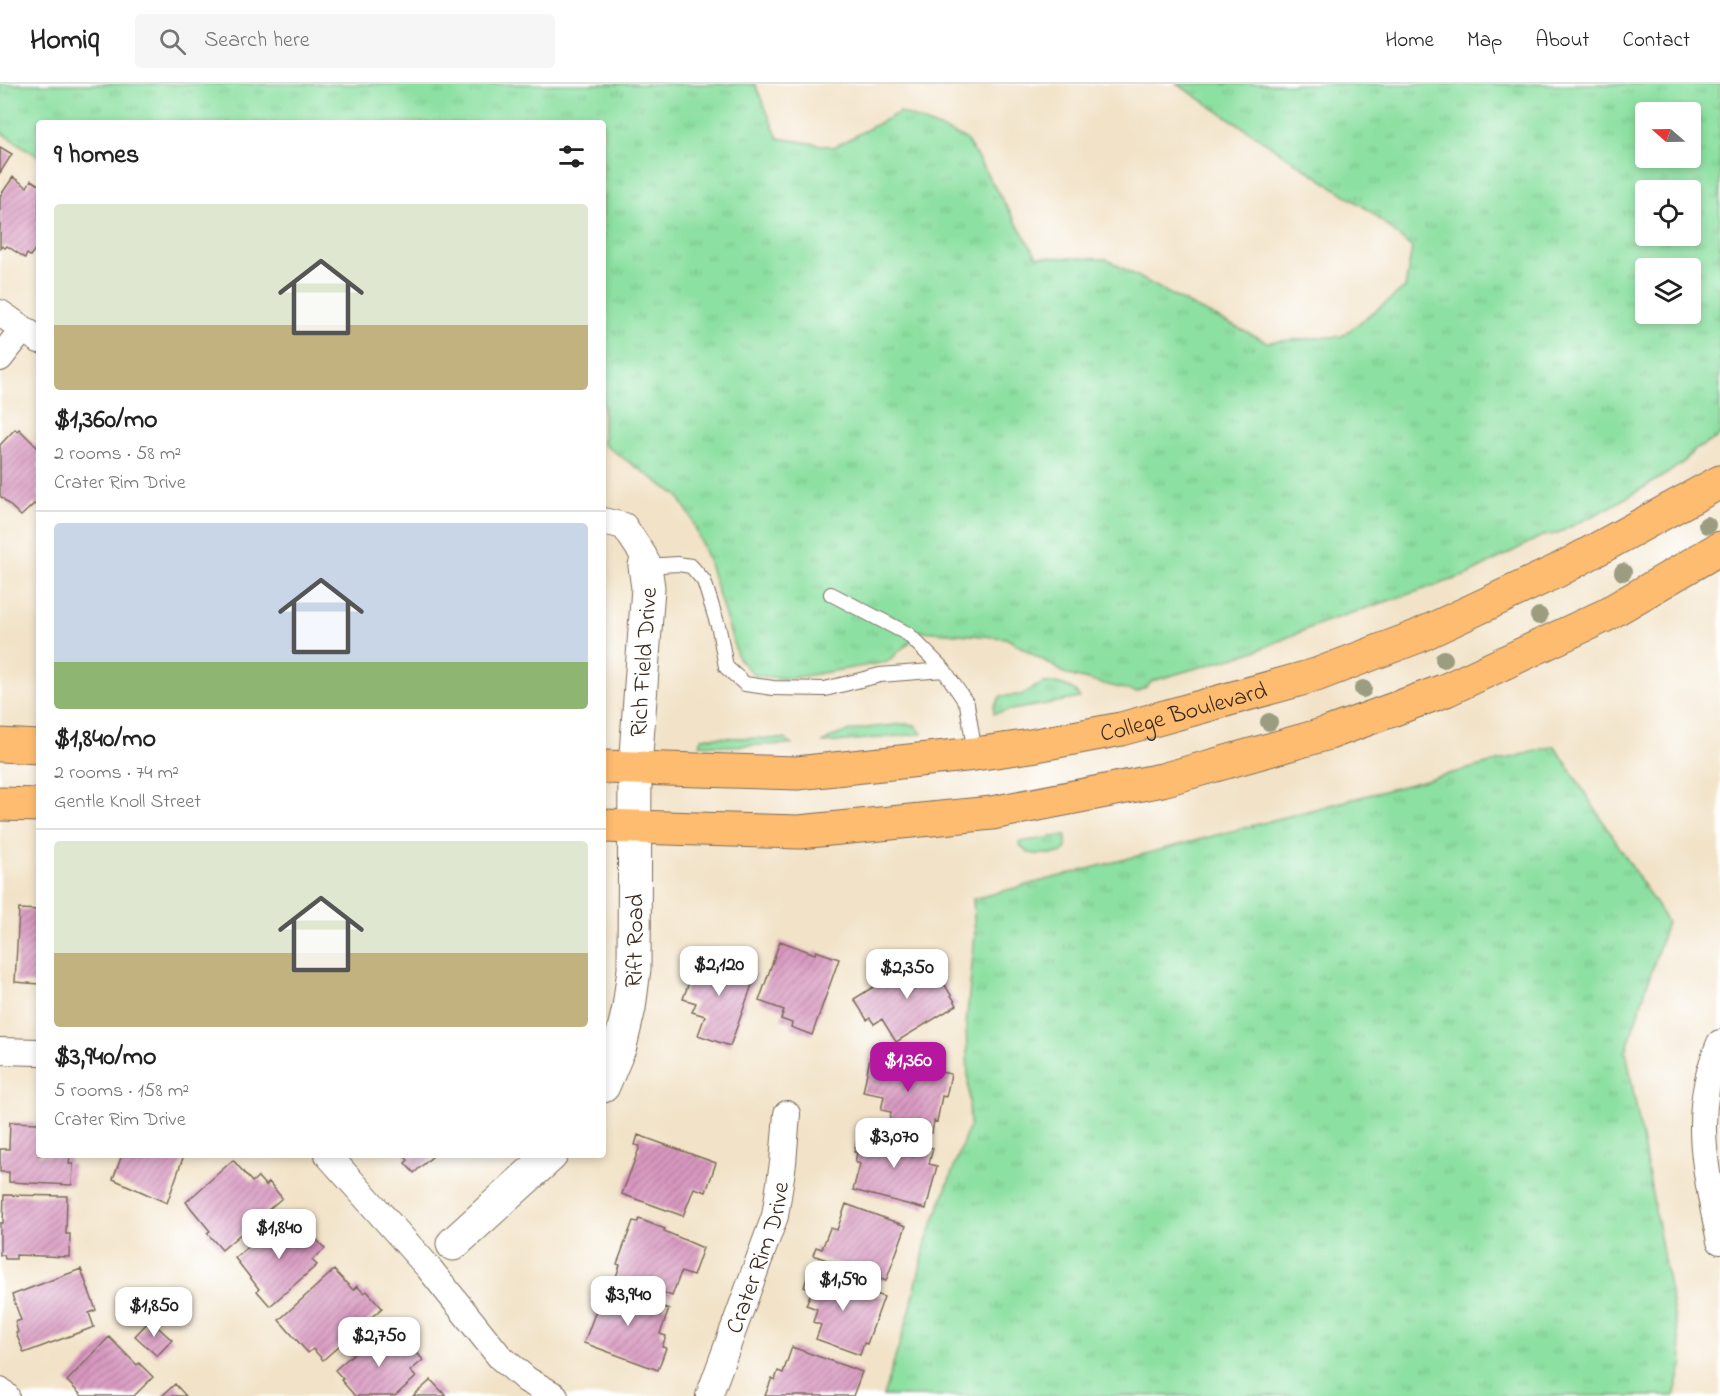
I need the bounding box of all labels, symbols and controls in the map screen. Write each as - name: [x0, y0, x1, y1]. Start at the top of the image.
- search box: [135, 14, 555, 68]
- text: Homiq: [30, 21, 99, 62]
- icon: search: [156, 25, 189, 58]
- text: Search here: [204, 25, 310, 57]
- text: Home: [1385, 26, 1434, 56]
- text: Map: [1467, 26, 1502, 56]
- text: About: [1535, 26, 1589, 56]
- text: Contact: [1622, 26, 1690, 56]
- north arrow: [1635, 102, 1701, 168]
- map controls: [1635, 102, 1701, 324]
- text: 9 homes: [54, 137, 139, 175]
- icon: filters: [555, 140, 588, 173]
- button: locate: [1635, 180, 1701, 246]
- icon: home: [267, 243, 375, 351]
- button: layers: [1635, 258, 1701, 324]
- text: $1,360/mo: [54, 402, 158, 440]
- text: 2 rooms · 58 m²: [54, 440, 181, 469]
- text: Crater Rim Drive: [54, 469, 186, 498]
- icon: home: [267, 562, 375, 670]
- street label: Rich Field Drive: [622, 586, 668, 738]
- street label: College Boulevard: [1097, 674, 1272, 753]
- text: $1,840/mo: [54, 721, 156, 759]
- text: 2 rooms · 74 m²: [54, 759, 179, 788]
- text: Gentle Knoll Street: [54, 788, 201, 817]
- icon: home: [267, 880, 375, 988]
- street label: Rift Road: [617, 893, 654, 990]
- pin: $2,120: [670, 946, 768, 997]
- pin: $2,350: [858, 949, 956, 1000]
- text: $2,120: [694, 951, 744, 980]
- text: $2,350: [880, 954, 934, 983]
- text: $3,940/mo: [54, 1039, 156, 1077]
- pin: $1,360: [859, 1042, 957, 1093]
- text: $1,360: [884, 1047, 932, 1076]
- text: 5 rooms · 158 m²: [54, 1077, 189, 1106]
- text: Crater Rim Drive: [54, 1106, 186, 1135]
- pin: $3,070: [845, 1118, 943, 1169]
- text: $3,070: [869, 1123, 919, 1152]
- street label: Crater Rim Drive: [718, 1179, 800, 1339]
- pin: $1,840: [230, 1209, 328, 1260]
- text: $1,840: [256, 1214, 302, 1243]
- pin: $1,590: [794, 1261, 892, 1312]
- text: $1,590: [819, 1266, 867, 1295]
- pin: $3,940: [579, 1276, 677, 1327]
- text: $3,940: [605, 1281, 651, 1310]
- pin: $1,850: [105, 1287, 203, 1338]
- text: $1,850: [129, 1292, 179, 1321]
- pin: $2,750: [330, 1317, 428, 1368]
- text: $2,750: [352, 1322, 406, 1351]

